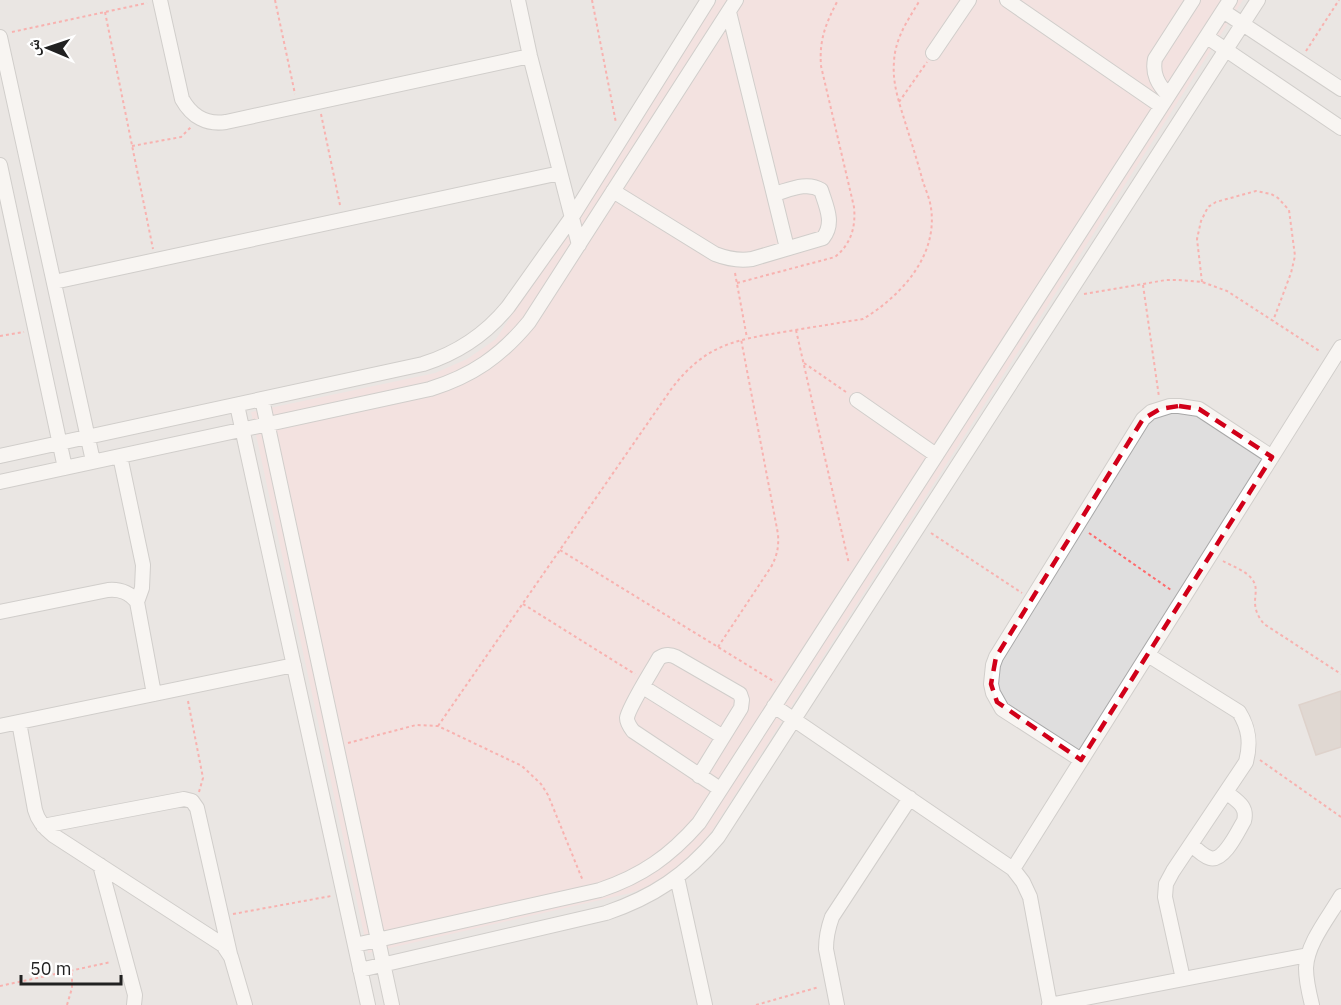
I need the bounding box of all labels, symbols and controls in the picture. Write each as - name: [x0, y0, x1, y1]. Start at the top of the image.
- north arrow: [18, 18, 78, 78]
- text: ش: [23, 39, 43, 56]
- scale bar: [21, 948, 122, 986]
- text: 50 m: [30, 957, 72, 980]

